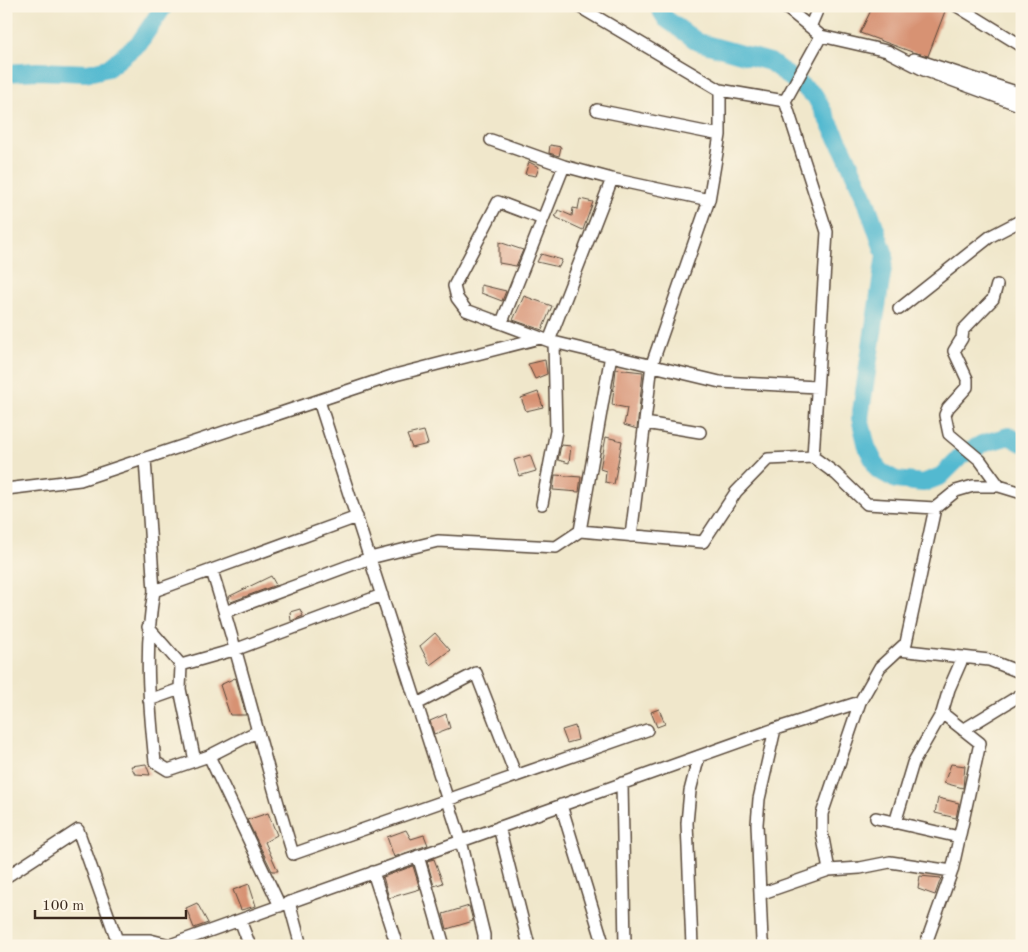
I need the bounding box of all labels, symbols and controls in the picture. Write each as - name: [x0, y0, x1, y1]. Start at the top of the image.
- scale bar: [35, 887, 186, 919]
- text: 100 m: [42, 899, 84, 914]

